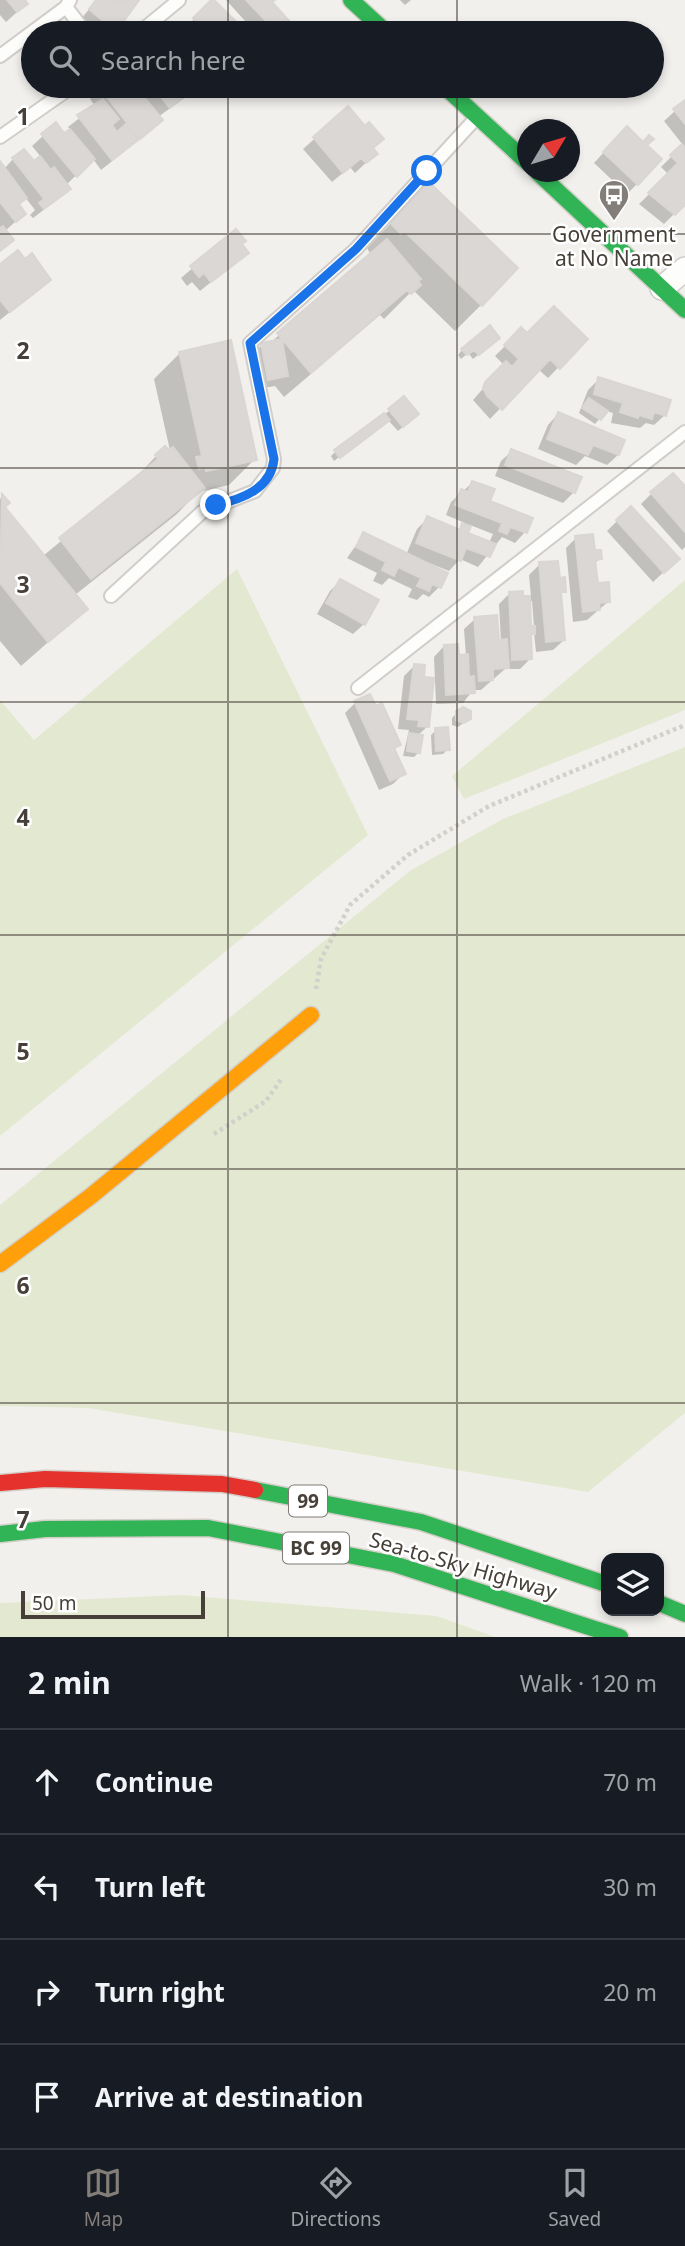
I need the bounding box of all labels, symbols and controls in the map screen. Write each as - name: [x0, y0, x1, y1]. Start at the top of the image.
- search box: [21, 21, 664, 98]
- icon: search: [45, 41, 83, 79]
- text: Search here: [101, 42, 246, 78]
- text: 1: [16, 100, 30, 132]
- north arrow: [517, 119, 580, 182]
- route start: [411, 155, 442, 186]
- bus stop icon: Government at No Name: [597, 178, 631, 222]
- place label: Government at No Name: [552, 220, 676, 272]
- text: 2: [16, 334, 30, 366]
- route end: [200, 489, 231, 520]
- text: 3: [16, 568, 30, 600]
- text: 4: [16, 801, 30, 833]
- text: 5: [16, 1035, 30, 1067]
- text: 6: [16, 1269, 30, 1301]
- road number: 99: [289, 1485, 327, 1516]
- text: 7: [16, 1503, 30, 1535]
- street label: Sea-to-Sky Highway: [366, 1525, 561, 1605]
- road number: BC 99: [283, 1532, 349, 1564]
- map controls: [601, 1553, 664, 1616]
- button: layers: [601, 1553, 664, 1616]
- scale bar: [21, 1588, 205, 1620]
- text: 50 m: [32, 1590, 76, 1616]
- text: 2 min: [28, 1662, 111, 1703]
- text: Walk · 120 m: [520, 1667, 657, 1699]
- icon: ahead: [28, 1763, 66, 1801]
- text: Continue: [95, 1764, 213, 1800]
- text: 70 m: [603, 1766, 657, 1798]
- icon: left: [28, 1868, 66, 1906]
- text: Turn left: [95, 1869, 206, 1905]
- text: 30 m: [603, 1871, 657, 1903]
- icon: right: [28, 1973, 66, 2011]
- text: Turn right: [95, 1974, 225, 2010]
- text: 20 m: [603, 1976, 657, 2008]
- icon: arrive: [28, 2078, 66, 2116]
- text: Arrive at destination: [95, 2079, 364, 2115]
- tab: Map: [84, 2164, 123, 2232]
- tab: Directions: [291, 2164, 381, 2232]
- tab: Saved: [548, 2164, 601, 2232]

